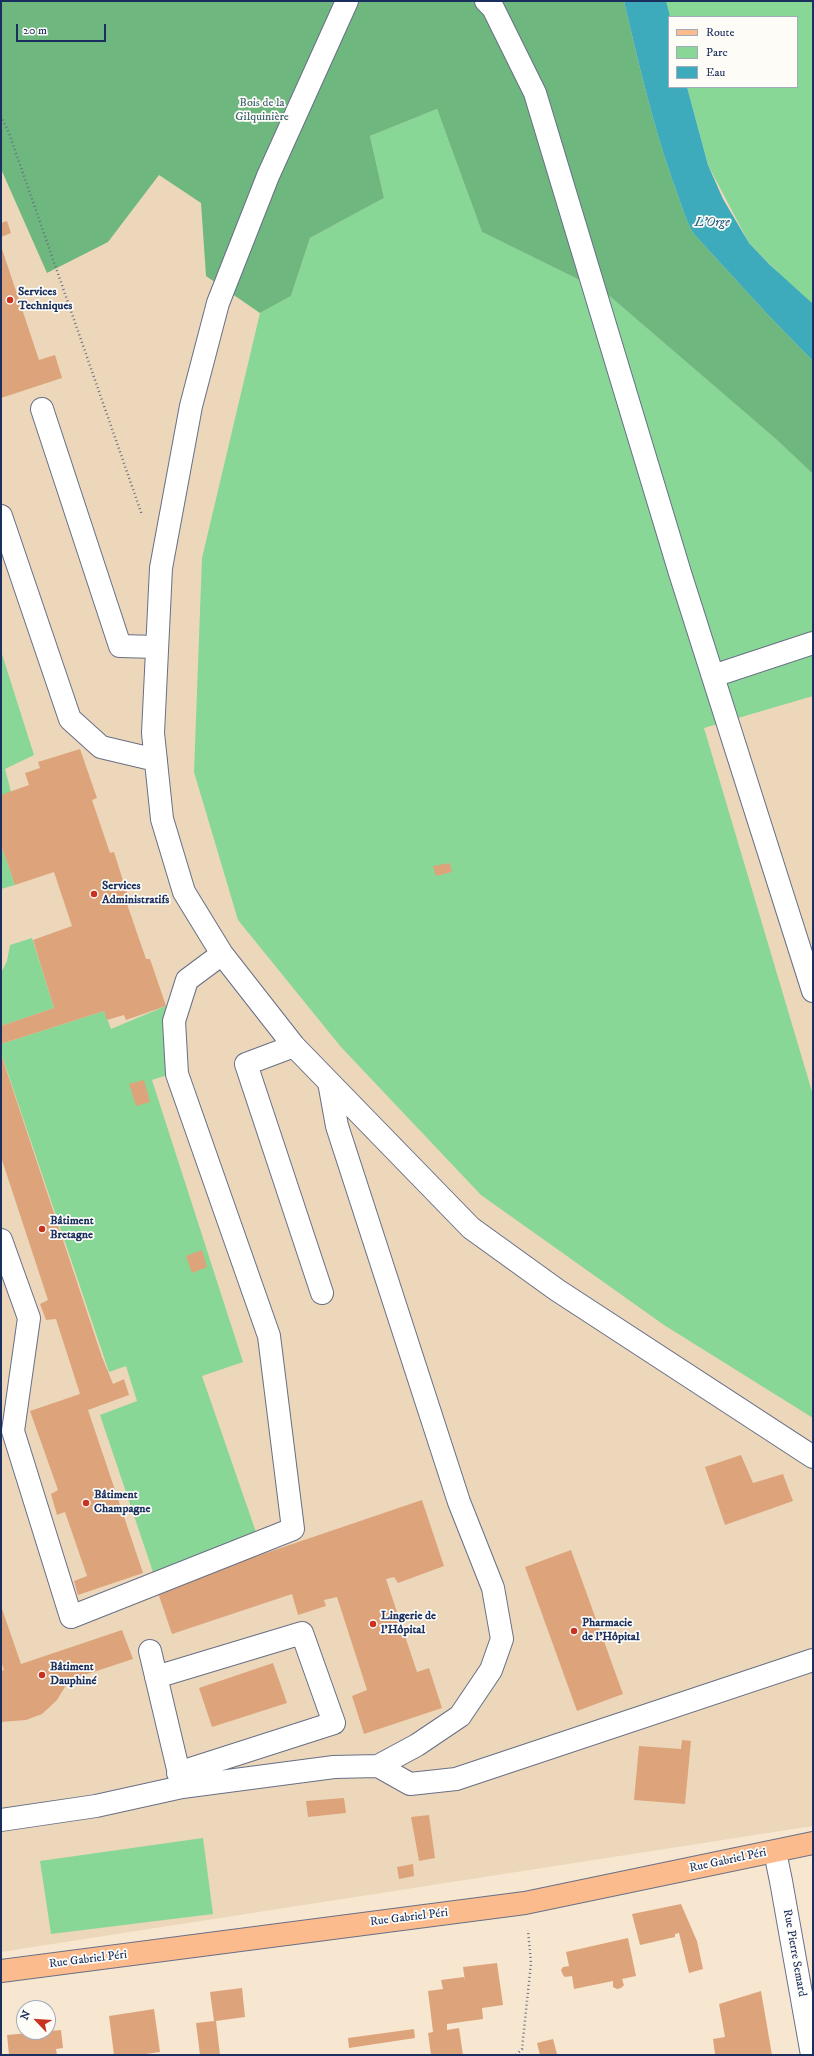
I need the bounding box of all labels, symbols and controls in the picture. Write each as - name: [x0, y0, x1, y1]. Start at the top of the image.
- scale bar: [18, 16, 108, 42]
- legend: [668, 16, 798, 88]
- text: 20 m: [23, 23, 47, 38]
- text: Route: [706, 25, 734, 40]
- text: Parc: [706, 45, 728, 60]
- text: Eau: [706, 65, 725, 80]
- park label: Bois de la Gilquinière: [235, 97, 289, 125]
- water label: L'Orge: [694, 215, 730, 231]
- place label: Services Techniques: [18, 286, 72, 314]
- marker: Services Techniques: [5, 295, 15, 305]
- place label: Services Administratifs: [102, 880, 169, 908]
- marker: Services Administratifs: [89, 889, 99, 899]
- place label: Bâtiment Bretagne: [50, 1215, 94, 1243]
- marker: Bâtiment Bretagne: [37, 1224, 47, 1234]
- place label: Bâtiment Champagne: [94, 1489, 151, 1517]
- marker: Bâtiment Champagne: [81, 1498, 91, 1508]
- place label: Lingerie de l'Hôpital: [381, 1610, 436, 1638]
- place label: Pharmacie de l'Hôpital: [582, 1617, 640, 1645]
- marker: Lingerie de l'Hôpital: [368, 1619, 378, 1629]
- marker: Pharmacie de l'Hôpital: [569, 1626, 579, 1636]
- place label: Bâtiment Dauphiné: [50, 1661, 96, 1689]
- marker: Bâtiment Dauphiné: [37, 1670, 47, 1680]
- street label: Rue Gabriel Péri: [688, 1846, 768, 1876]
- street label: Rue Gabriel Péri: [369, 1906, 449, 1930]
- street label: Rue Pierre Semard: [779, 1908, 809, 1998]
- street label: Rue Gabriel Péri: [48, 1948, 128, 1972]
- north arrow: [16, 2000, 56, 2040]
- text: N: [18, 2008, 34, 2022]

